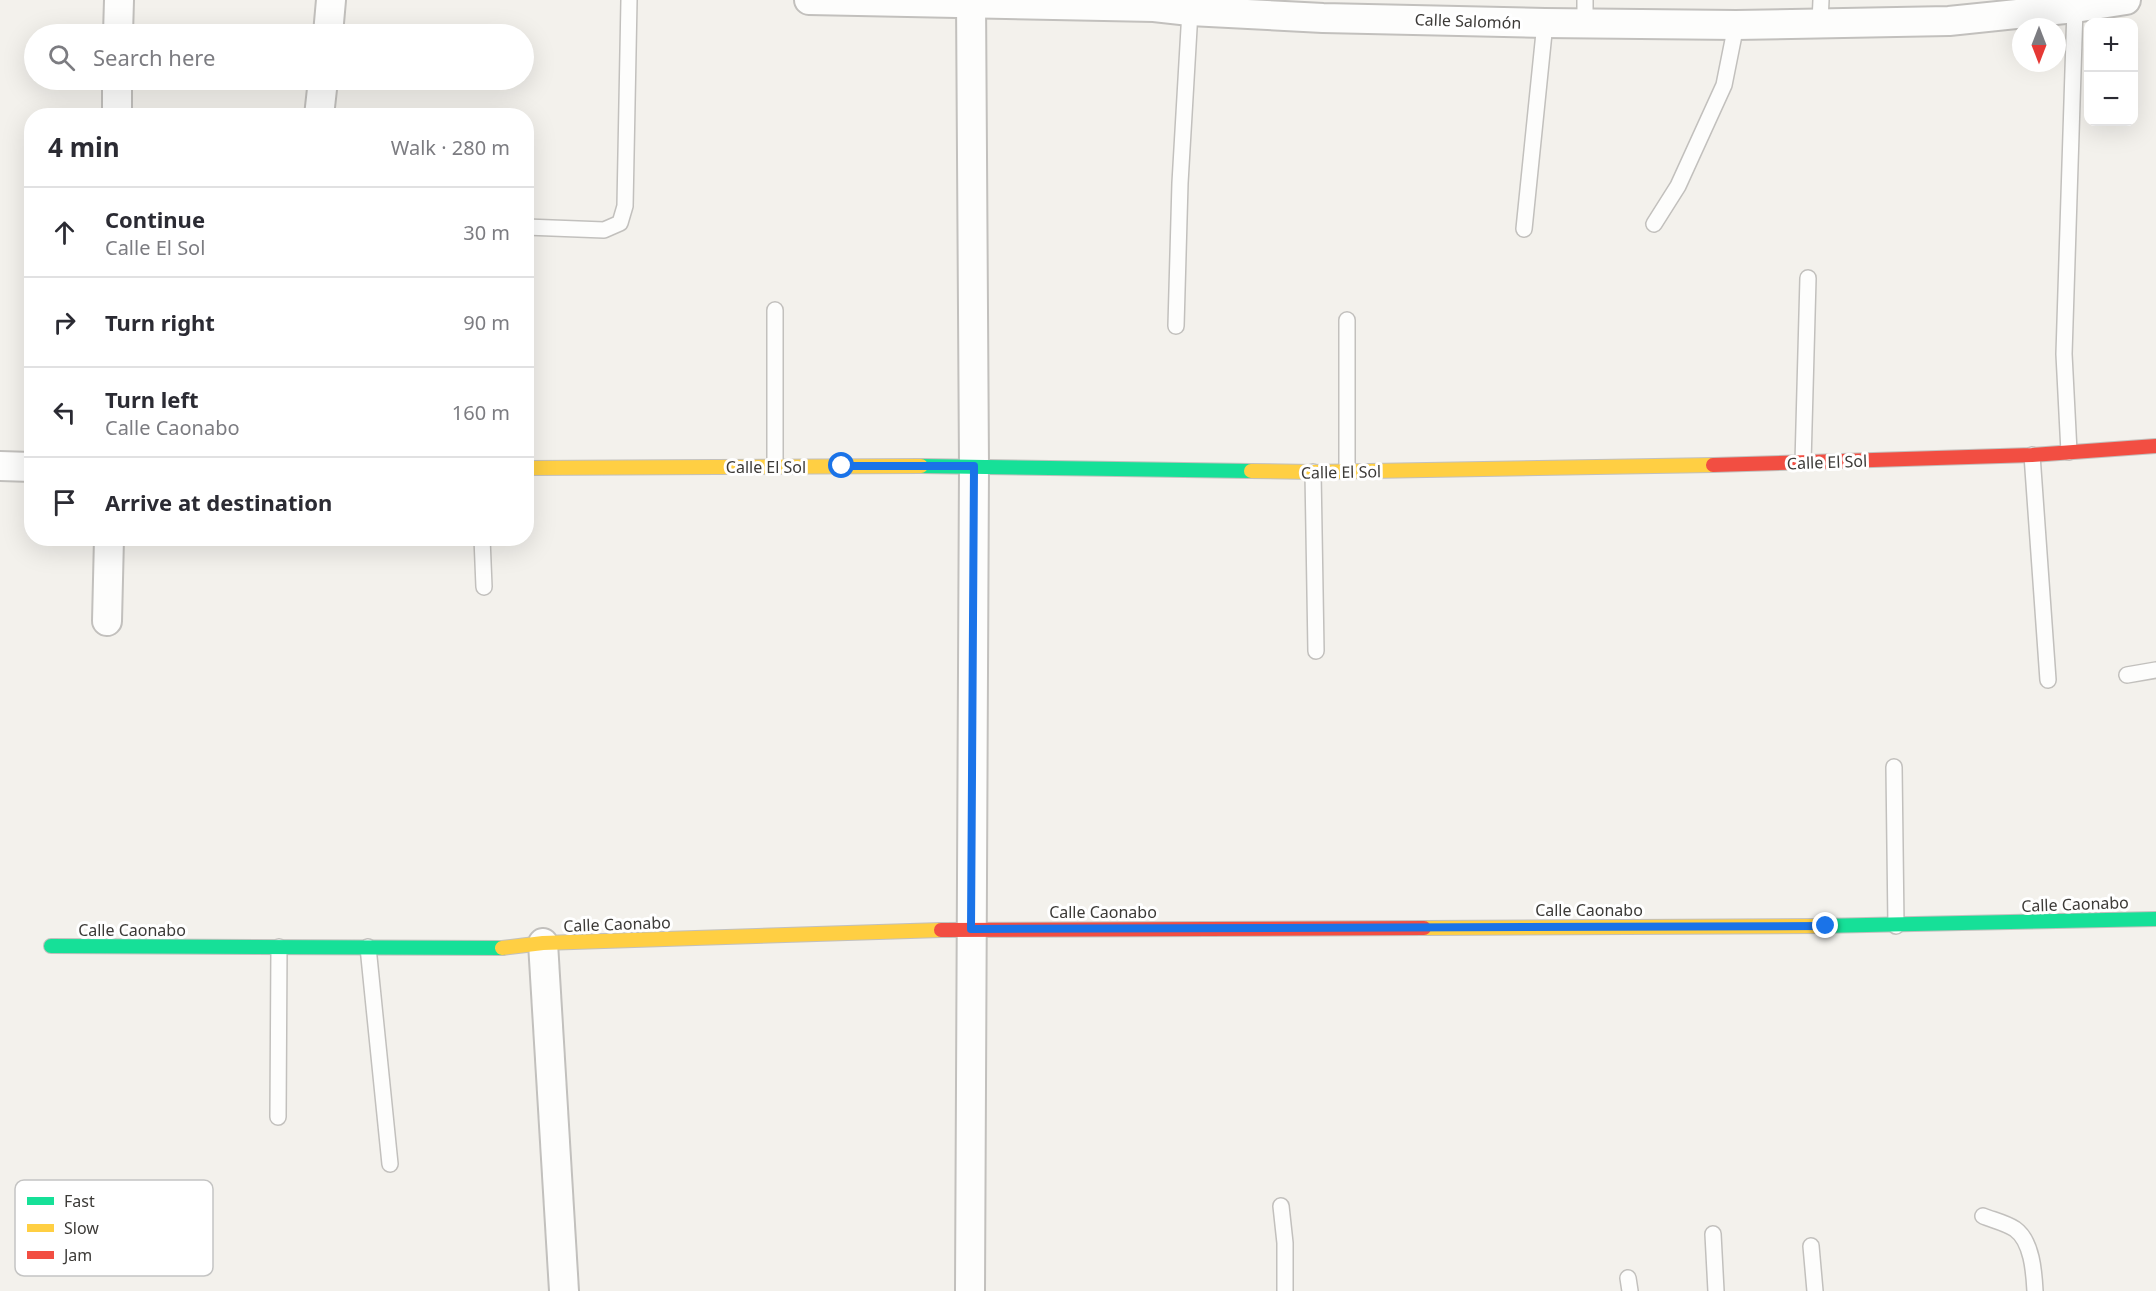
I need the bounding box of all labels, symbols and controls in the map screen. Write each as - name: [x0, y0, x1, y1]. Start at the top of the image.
- street label: Calle Salomón: [1414, 8, 1522, 34]
- north arrow: [2012, 18, 2066, 72]
- map controls: [2084, 18, 2138, 126]
- button: +: [2084, 18, 2138, 72]
- search box: [24, 24, 534, 90]
- icon: search: [45, 41, 78, 74]
- text: Search here: [93, 42, 215, 72]
- button: −: [2084, 72, 2138, 126]
- text: 4 min: [48, 129, 120, 165]
- text: Walk · 280 m: [391, 134, 510, 161]
- text: Continue: [105, 204, 205, 234]
- icon: ahead: [48, 216, 81, 249]
- text: 30 m: [463, 219, 510, 246]
- text: Calle El Sol: [105, 234, 205, 261]
- icon: right: [48, 306, 81, 339]
- text: Turn right: [105, 307, 215, 337]
- text: 90 m: [463, 309, 510, 336]
- text: Turn left: [105, 384, 199, 414]
- icon: left: [48, 396, 81, 429]
- text: 160 m: [452, 399, 510, 426]
- text: Calle Caonabo: [105, 414, 240, 441]
- street label: Calle El Sol: [1786, 450, 1868, 474]
- route start: [828, 452, 854, 478]
- street label: Calle El Sol: [726, 456, 806, 478]
- street label: Calle El Sol: [1301, 460, 1381, 484]
- icon: arrive: [48, 486, 81, 519]
- text: Arrive at destination: [105, 487, 332, 517]
- street label: Calle Caonabo: [2021, 891, 2129, 917]
- street label: Calle Caonabo: [1535, 899, 1643, 921]
- street label: Calle Caonabo: [1049, 901, 1157, 923]
- street label: Calle Caonabo: [563, 911, 671, 937]
- route end: [1812, 912, 1838, 938]
- street label: Calle Caonabo: [78, 919, 186, 941]
- legend: [15, 1180, 213, 1276]
- text: Fast: [64, 1190, 95, 1212]
- text: Slow: [64, 1217, 99, 1239]
- text: Jam: [62, 1244, 92, 1266]

